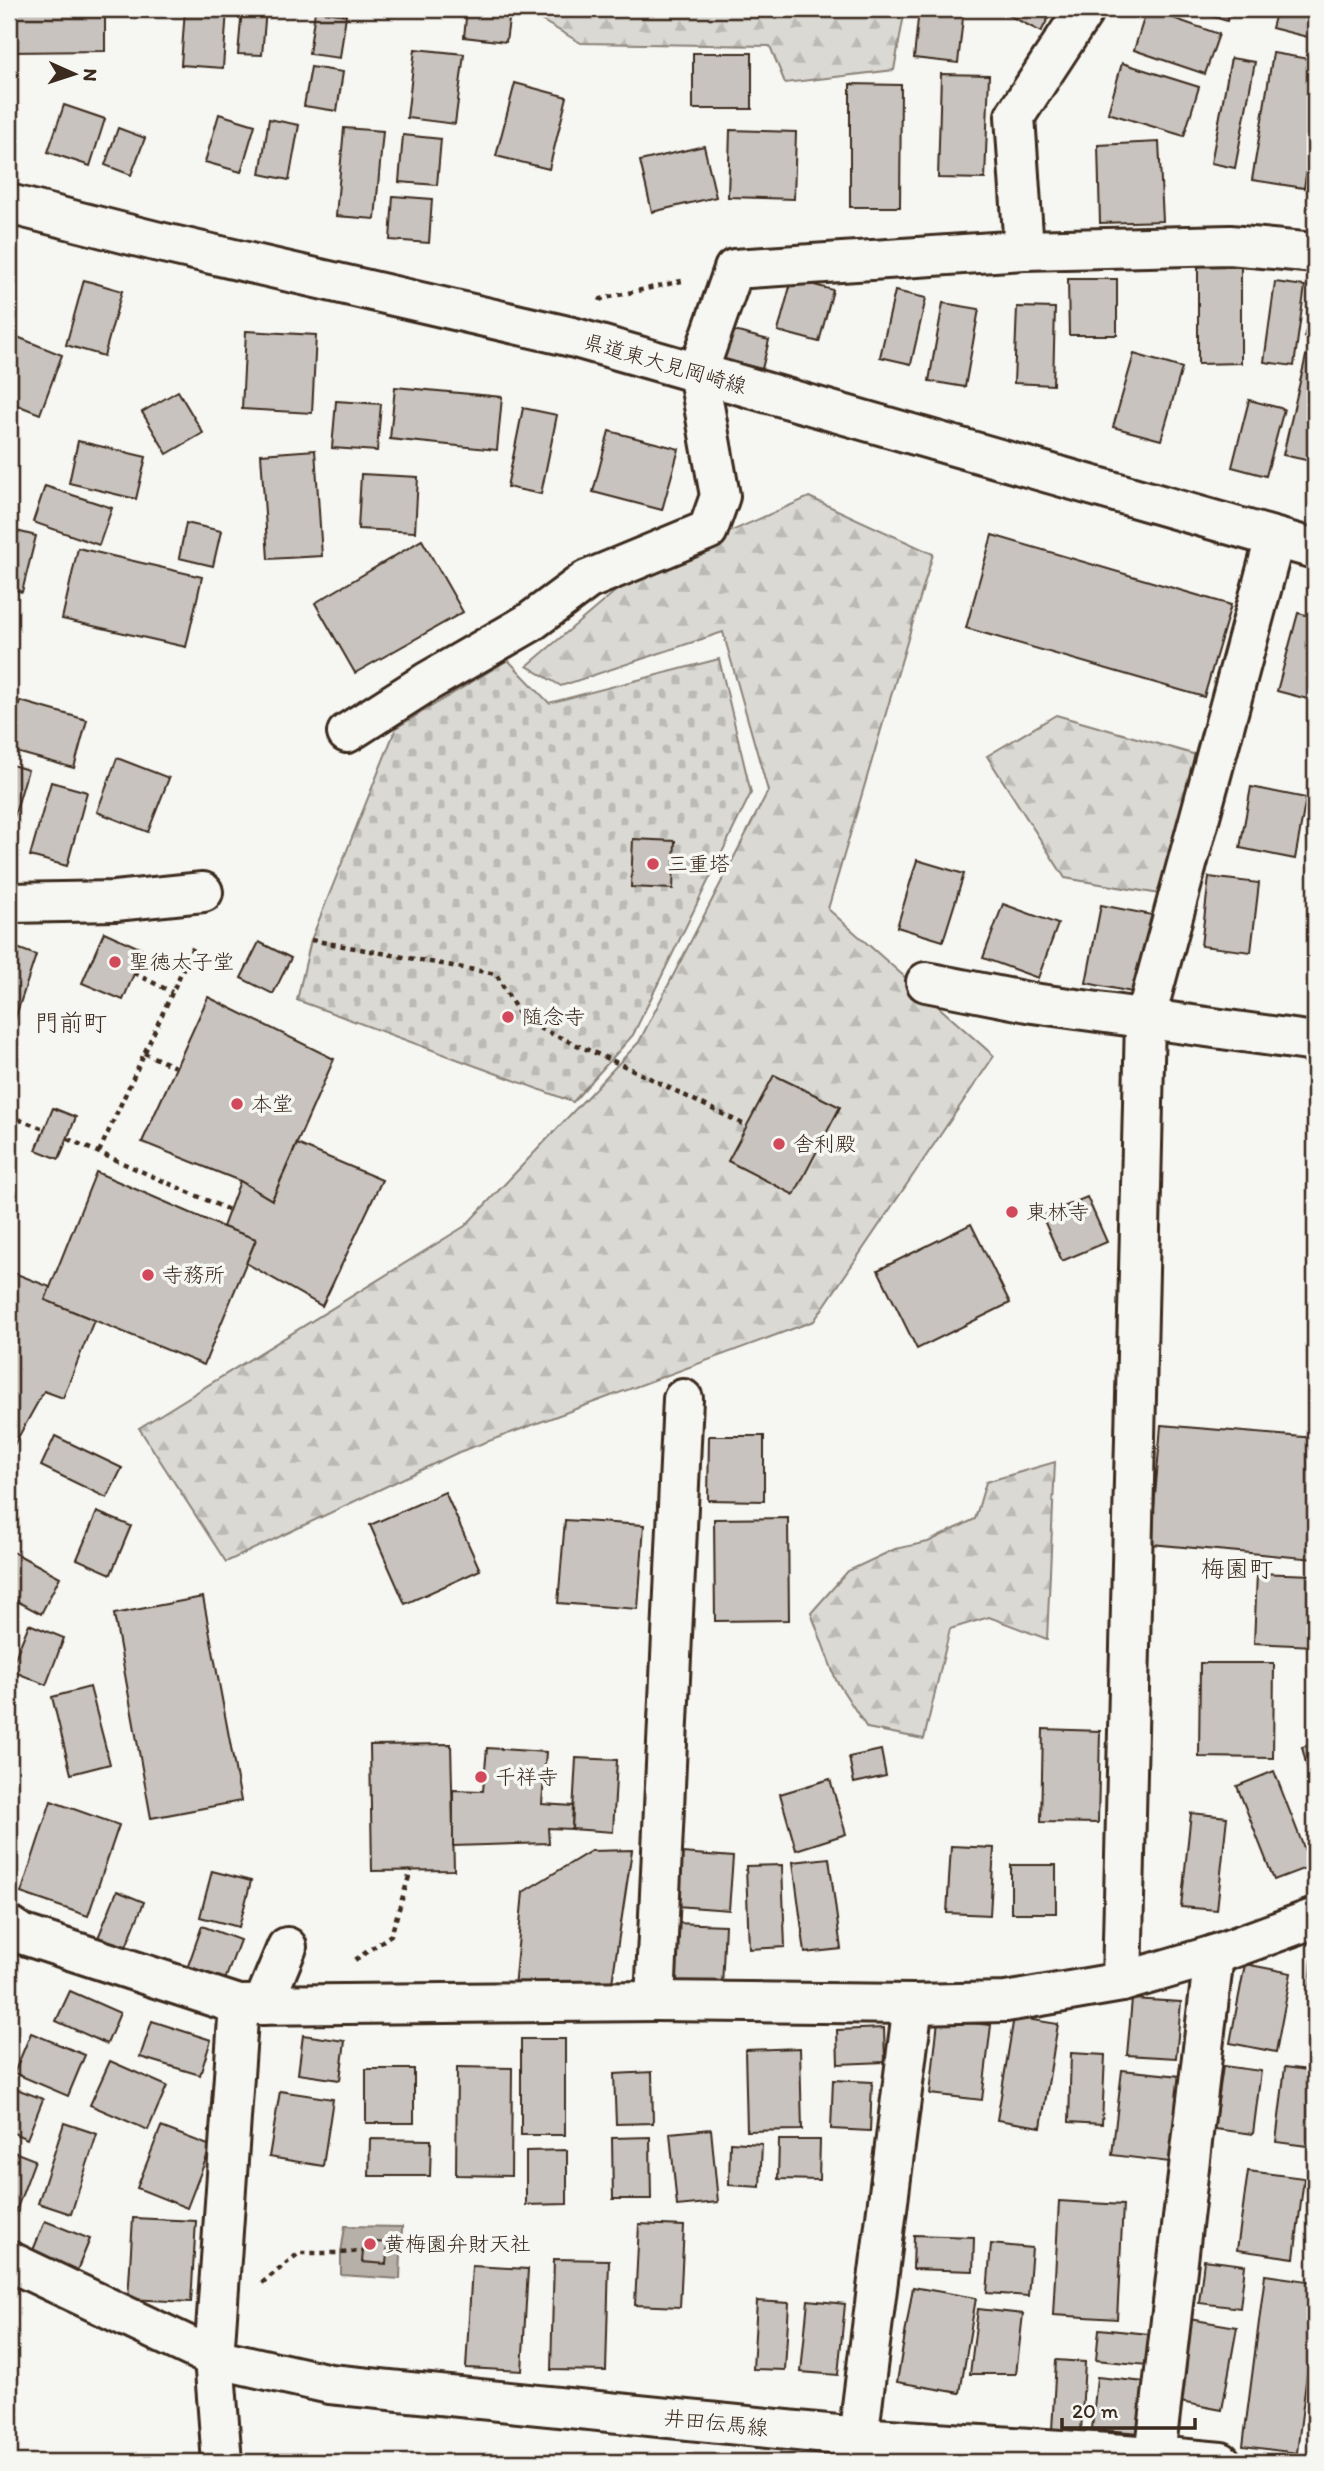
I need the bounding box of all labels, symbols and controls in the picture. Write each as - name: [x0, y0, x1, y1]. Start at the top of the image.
- north arrow: [38, 38, 108, 108]
- text: N: [79, 68, 102, 82]
- street label: 県道東大見岡崎線: [581, 328, 749, 399]
- place label: 三重塔: [667, 851, 730, 876]
- marker: 三重塔: [645, 856, 661, 872]
- place label: 聖徳太子堂: [129, 949, 234, 974]
- marker: 聖徳太子堂: [107, 954, 123, 970]
- place label: 随念寺: [522, 1004, 585, 1029]
- district label: 門前町: [35, 1008, 107, 1037]
- marker: 随念寺: [500, 1009, 516, 1025]
- place label: 本堂: [251, 1091, 293, 1116]
- marker: 本堂: [229, 1096, 245, 1112]
- place label: 舎利殿: [793, 1131, 856, 1156]
- marker: 舎利殿: [771, 1136, 787, 1152]
- place label: 東林寺: [1026, 1199, 1089, 1224]
- marker: 東林寺: [1004, 1204, 1020, 1220]
- place label: 寺務所: [162, 1262, 225, 1287]
- marker: 寺務所: [140, 1267, 156, 1283]
- district label: 梅園町: [1201, 1554, 1273, 1583]
- place label: 千祥寺: [495, 1764, 558, 1789]
- marker: 千祥寺: [473, 1769, 489, 1785]
- place label: 黄梅園弁財天社: [384, 2231, 531, 2256]
- marker: 黄梅園弁財天社: [362, 2236, 378, 2252]
- scale bar: [1062, 2387, 1194, 2431]
- text: 20 m: [1072, 2398, 1119, 2423]
- street label: 井田伝馬線: [663, 2405, 770, 2440]

